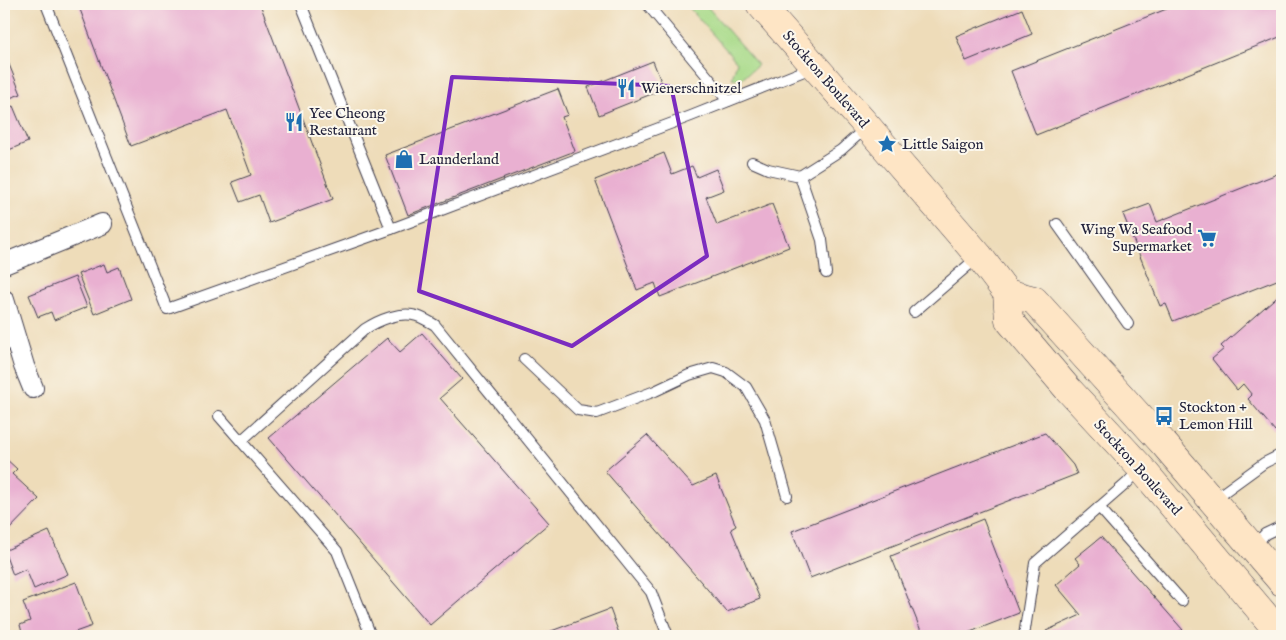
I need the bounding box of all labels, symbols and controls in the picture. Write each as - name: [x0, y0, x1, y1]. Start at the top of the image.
- street label: Stockton Boulevard: [778, 27, 874, 133]
- restaurant icon: Wienerschnitzel: [615, 77, 637, 99]
- place label: Wienerschnitzel: [641, 79, 742, 98]
- place label: Yee Cheong Restaurant: [309, 104, 386, 140]
- restaurant icon: Yee Cheong Restaurant: [283, 111, 305, 133]
- place icon: Little Saigon: [876, 133, 898, 155]
- place label: Little Saigon: [902, 135, 983, 154]
- shop icon: Launderland: [393, 148, 415, 170]
- place label: Launderland: [419, 150, 500, 169]
- place label: Wing Wa Seafood Supermarket: [1081, 220, 1193, 256]
- supermarket icon: Wing Wa Seafood Supermarket: [1196, 227, 1218, 249]
- place label: Stockton + Lemon Hill: [1179, 398, 1254, 434]
- bus stop icon: Stockton + Lemon Hill: [1153, 405, 1175, 427]
- street label: Stockton Boulevard: [1089, 415, 1187, 520]

